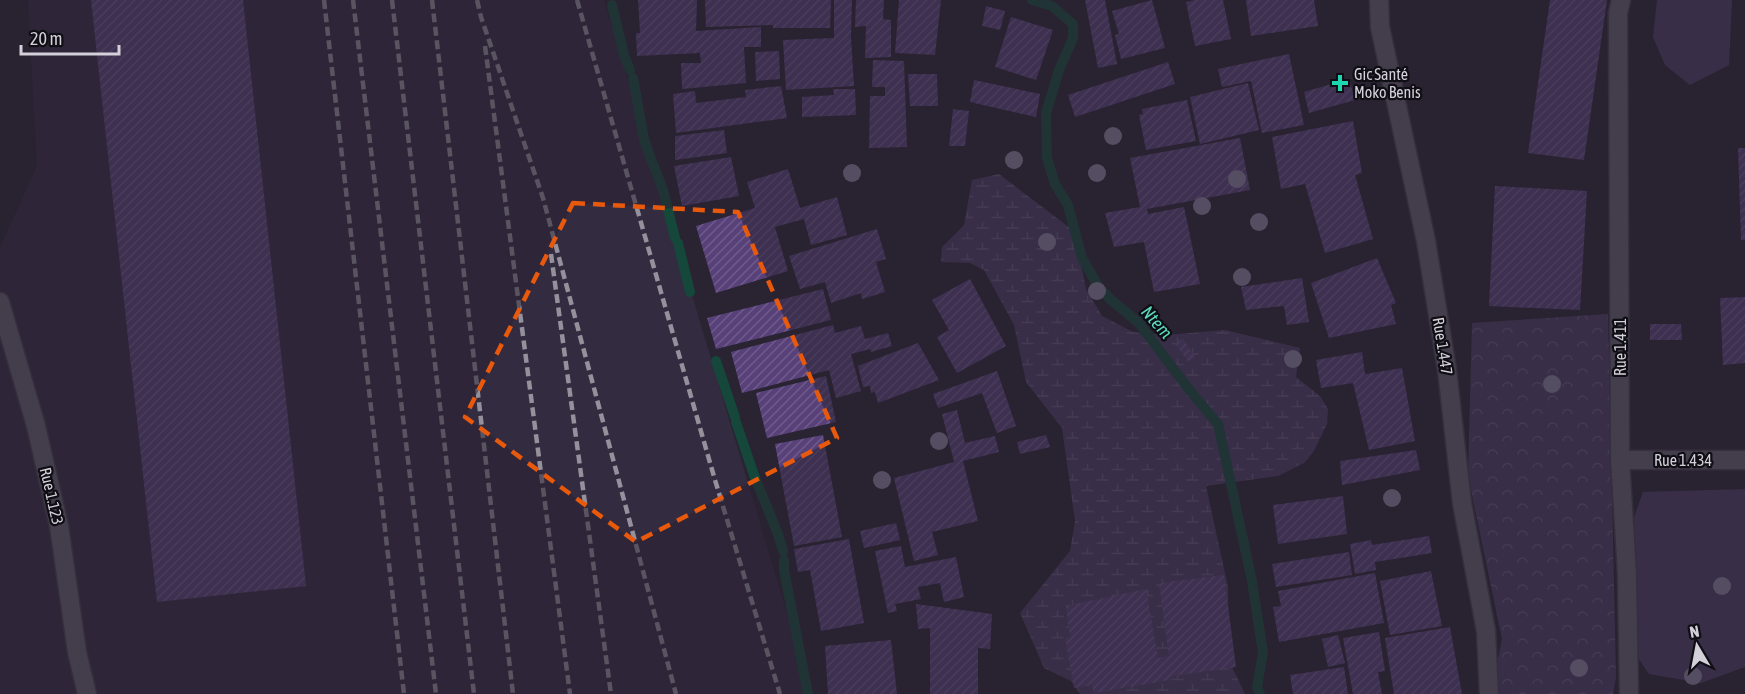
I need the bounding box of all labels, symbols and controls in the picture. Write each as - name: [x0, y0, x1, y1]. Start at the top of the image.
- scale bar: [21, 18, 118, 56]
- text: 20 m: [30, 28, 62, 49]
- place label: Gic Santé Moko Benis: [1354, 65, 1421, 101]
- marker: Gic Santé Moko Benis: [1331, 74, 1349, 92]
- water label: Ntem: [1137, 301, 1177, 343]
- street label: Rue 1.447: [1430, 316, 1456, 376]
- street label: Rue 1.411: [1611, 318, 1629, 376]
- street label: Rue 1.434: [1654, 451, 1712, 469]
- street label: Rue 1.123: [37, 466, 67, 526]
- north arrow: [1667, 616, 1727, 676]
- text: N: [1688, 622, 1701, 641]

